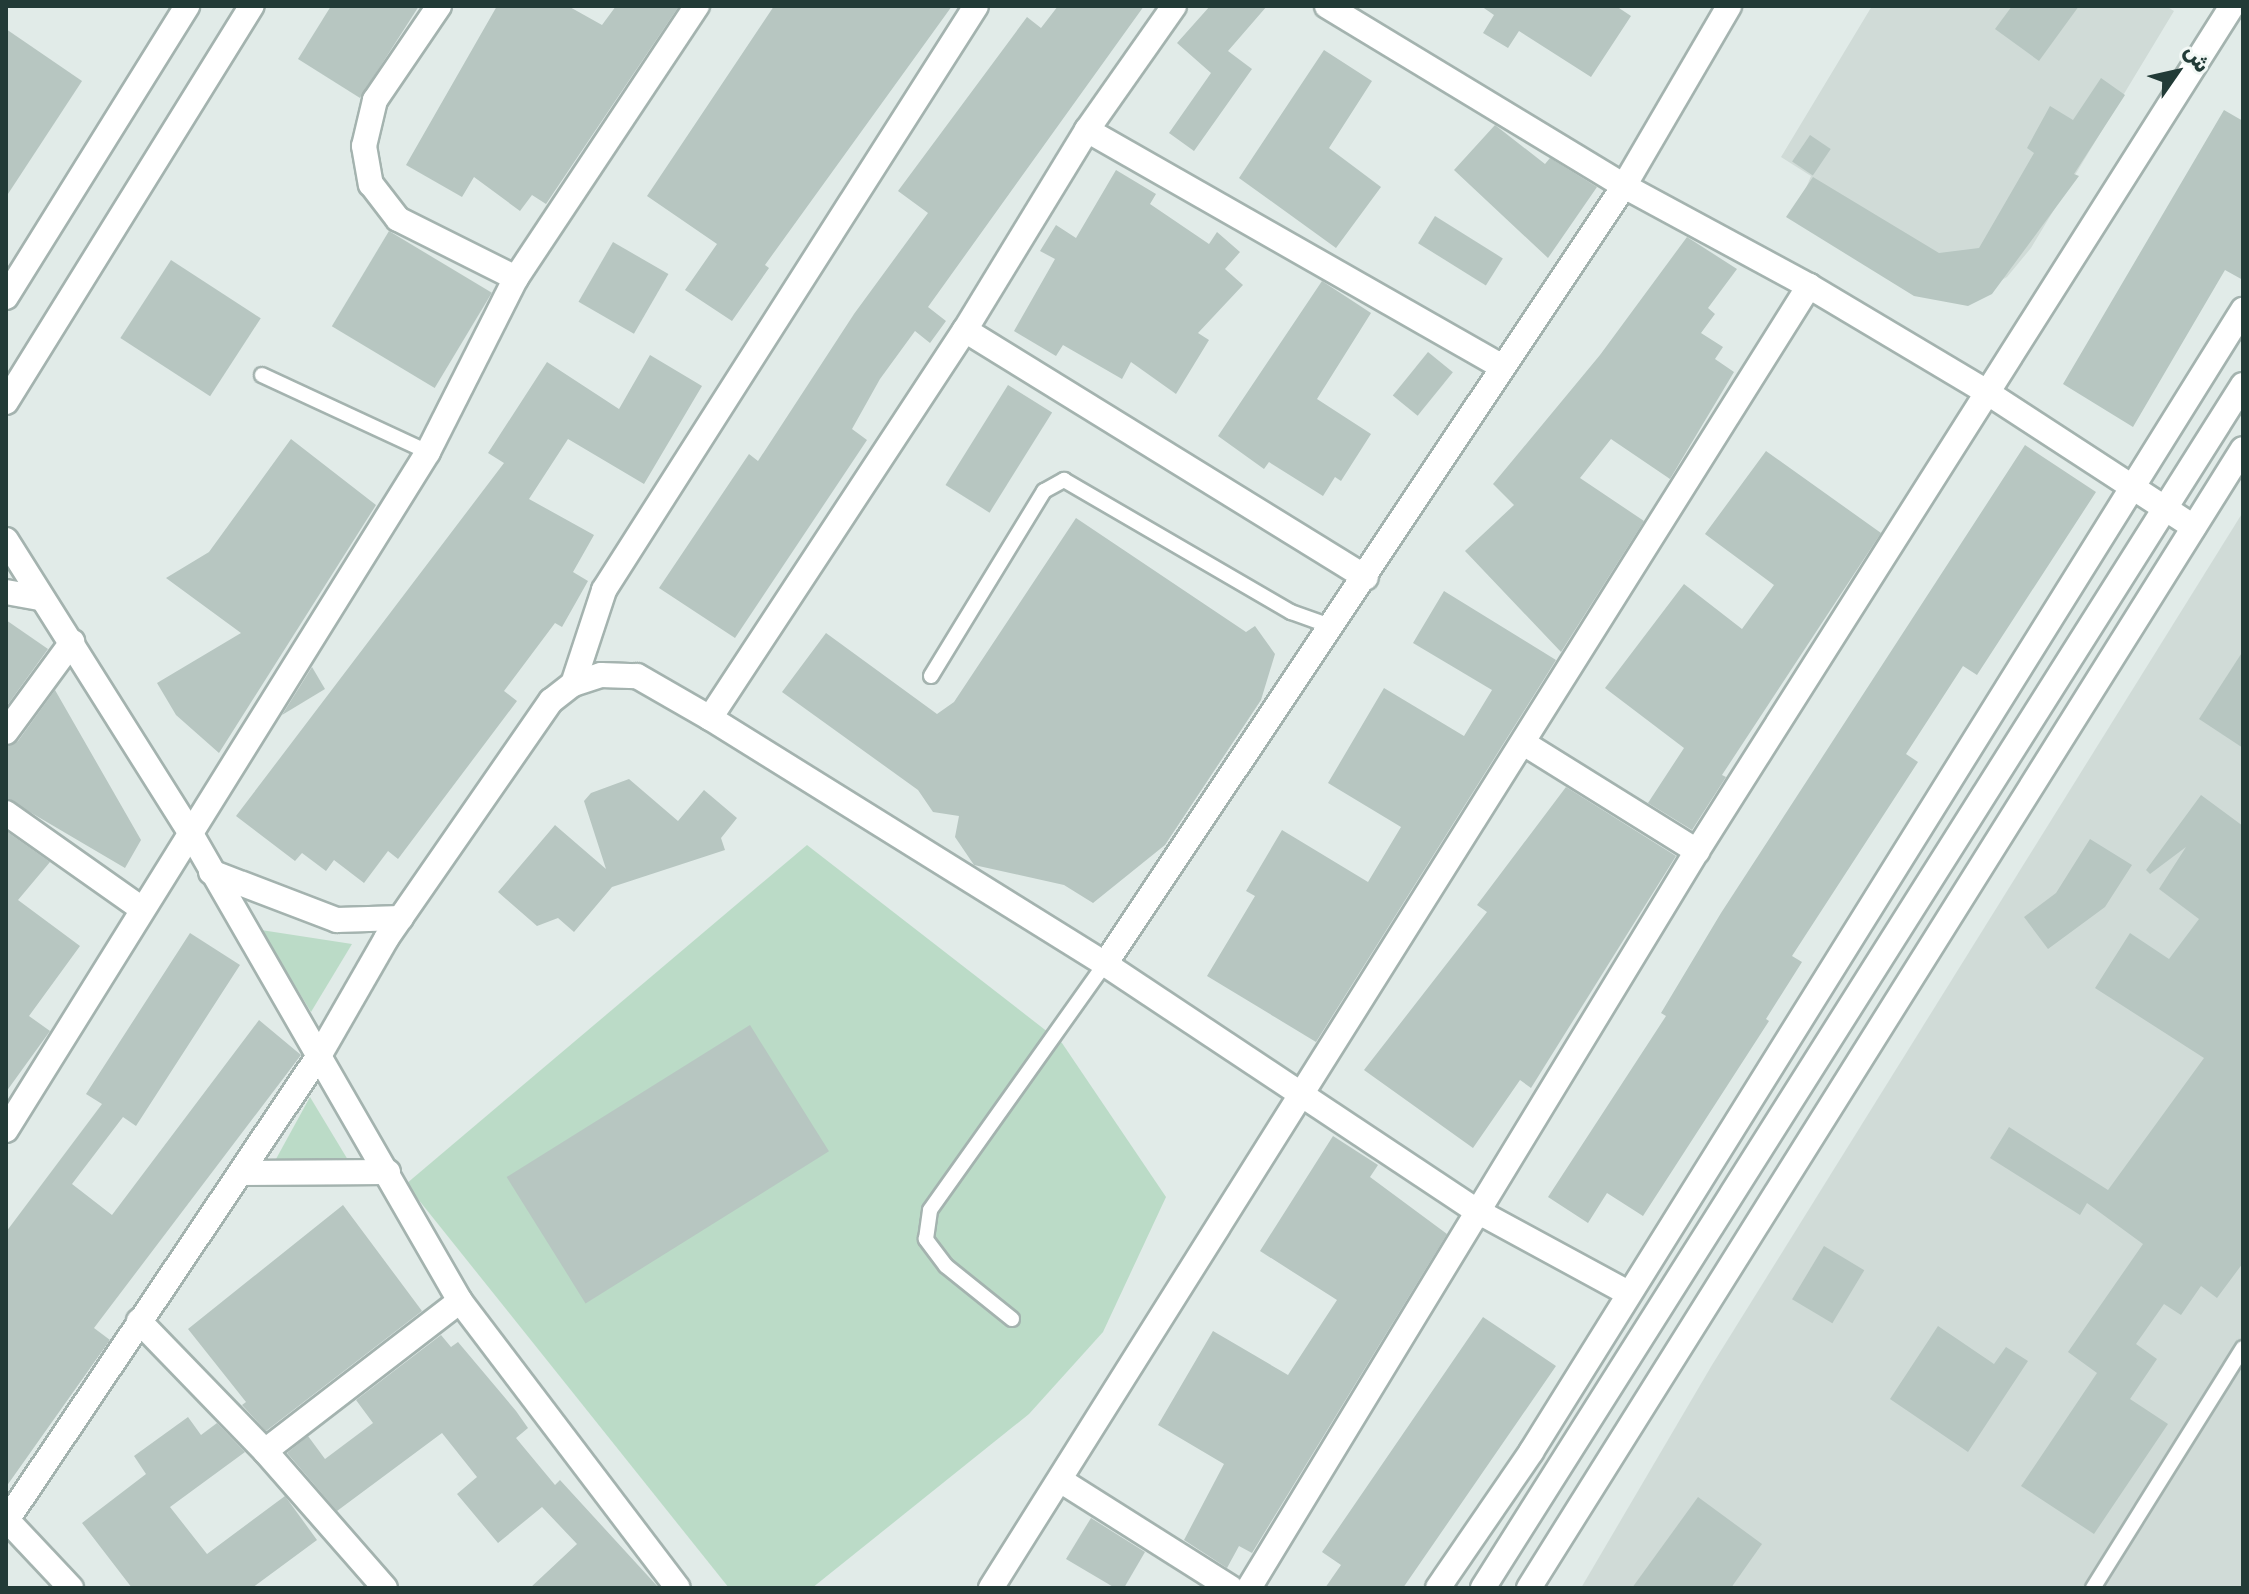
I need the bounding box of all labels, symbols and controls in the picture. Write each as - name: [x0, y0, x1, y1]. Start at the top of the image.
- north arrow: [2137, 32, 2217, 112]
- text: ش: [2178, 39, 2216, 77]

